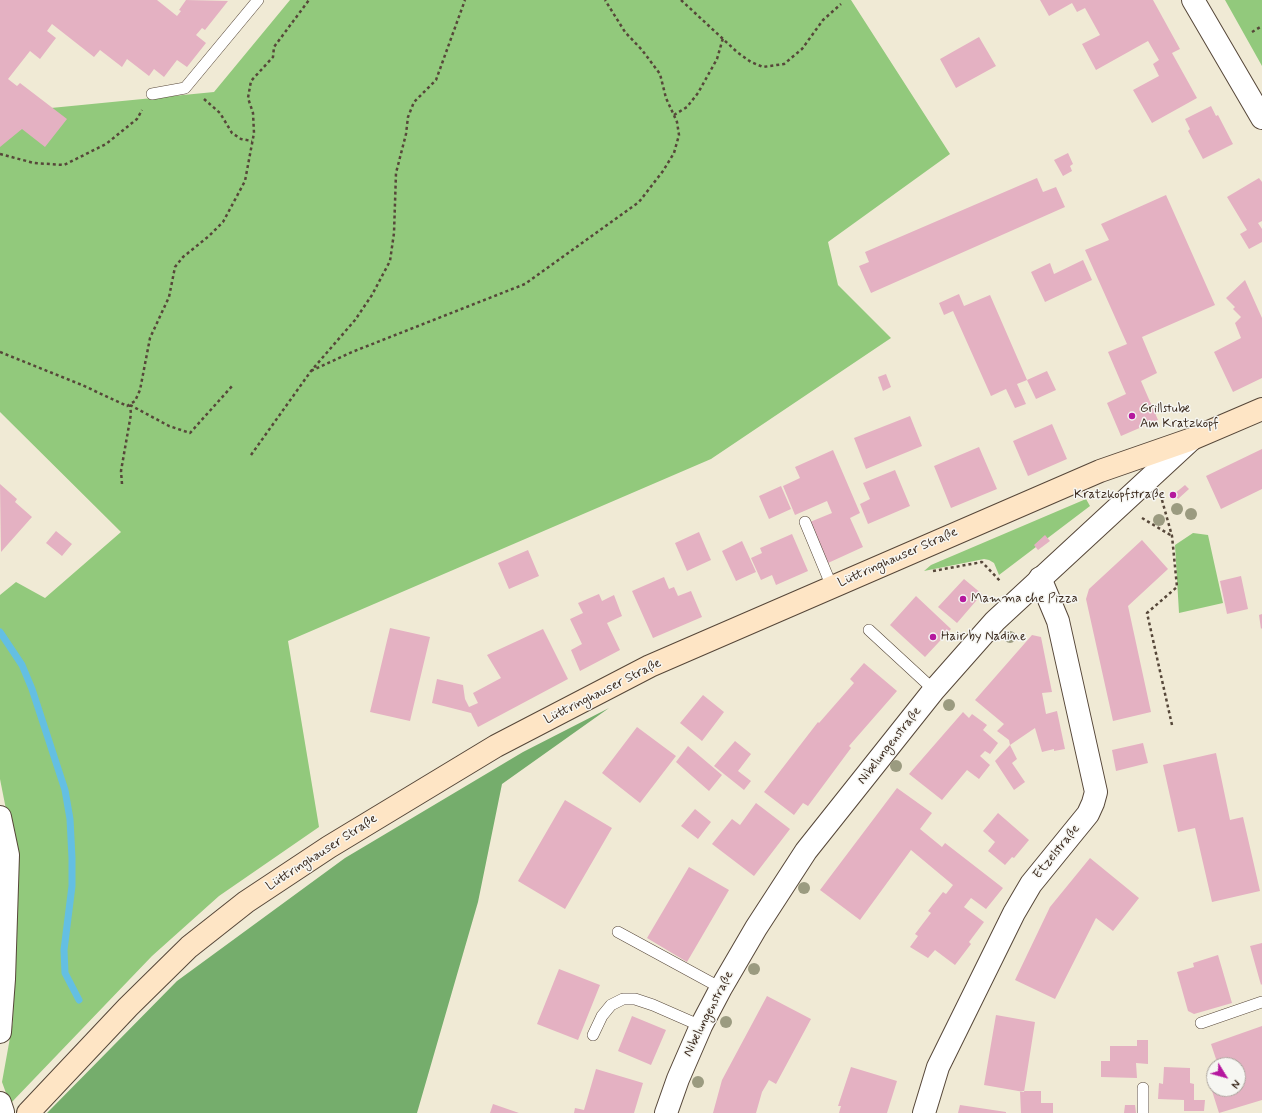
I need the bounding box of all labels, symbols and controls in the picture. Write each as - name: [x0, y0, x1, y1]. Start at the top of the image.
- place label: Grillstube Am Kratzkopf: [1140, 401, 1219, 432]
- marker: Grillstube Am Kratzkopf: [1127, 411, 1137, 421]
- place label: Kratzkopfstraße: [1074, 487, 1165, 503]
- marker: Kratzkopfstraße: [1168, 490, 1178, 500]
- street label: Lüttringhauser Straße: [836, 525, 960, 591]
- place label: Mamma che Pizza: [971, 591, 1078, 607]
- marker: Mamma che Pizza: [958, 594, 968, 604]
- place label: Hair by Nadine: [941, 629, 1026, 645]
- marker: Hair by Nadine: [928, 632, 938, 642]
- street label: Lüttringhauser Straße: [542, 656, 664, 728]
- street label: Nibelungenstraße: [855, 704, 925, 788]
- street label: Lüttringhauser Straße: [264, 811, 380, 895]
- street label: Etzelstraße: [1030, 822, 1084, 882]
- street label: Nibelungenstraße: [681, 968, 737, 1060]
- north arrow: [1206, 1057, 1246, 1097]
- text: N: [1227, 1076, 1243, 1091]

